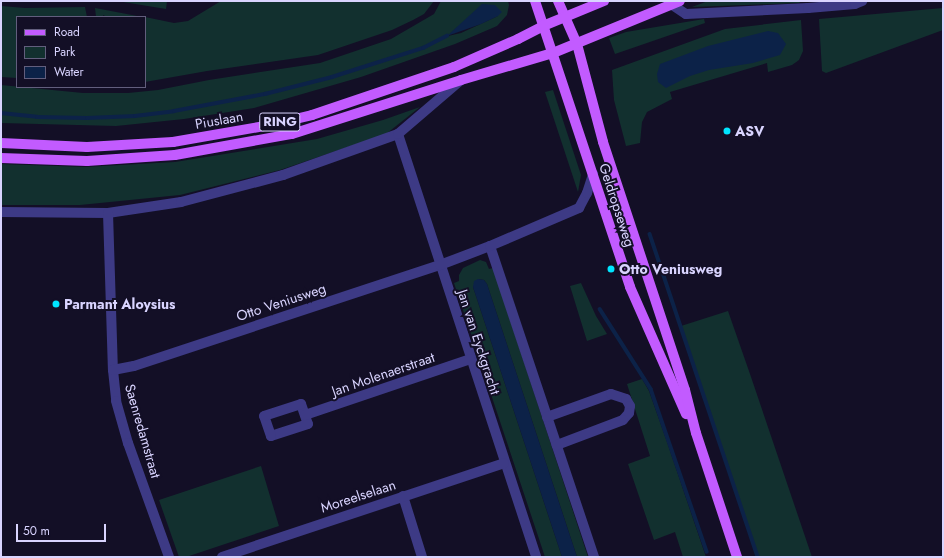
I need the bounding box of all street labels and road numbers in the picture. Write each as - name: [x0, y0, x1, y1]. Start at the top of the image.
- street label: Piuslaan: [194, 108, 244, 132]
- road number: RING: [259, 111, 301, 133]
- street label: Geldropseweg: [596, 161, 638, 249]
- street label: Otto Veniusweg: [234, 280, 328, 324]
- street label: Jan van Eyckgracht: [454, 287, 504, 397]
- street label: Jan Molenaerstraat: [329, 349, 437, 399]
- street label: Saenredamstraat: [122, 382, 164, 480]
- street label: Moreelselaan: [318, 476, 398, 516]

